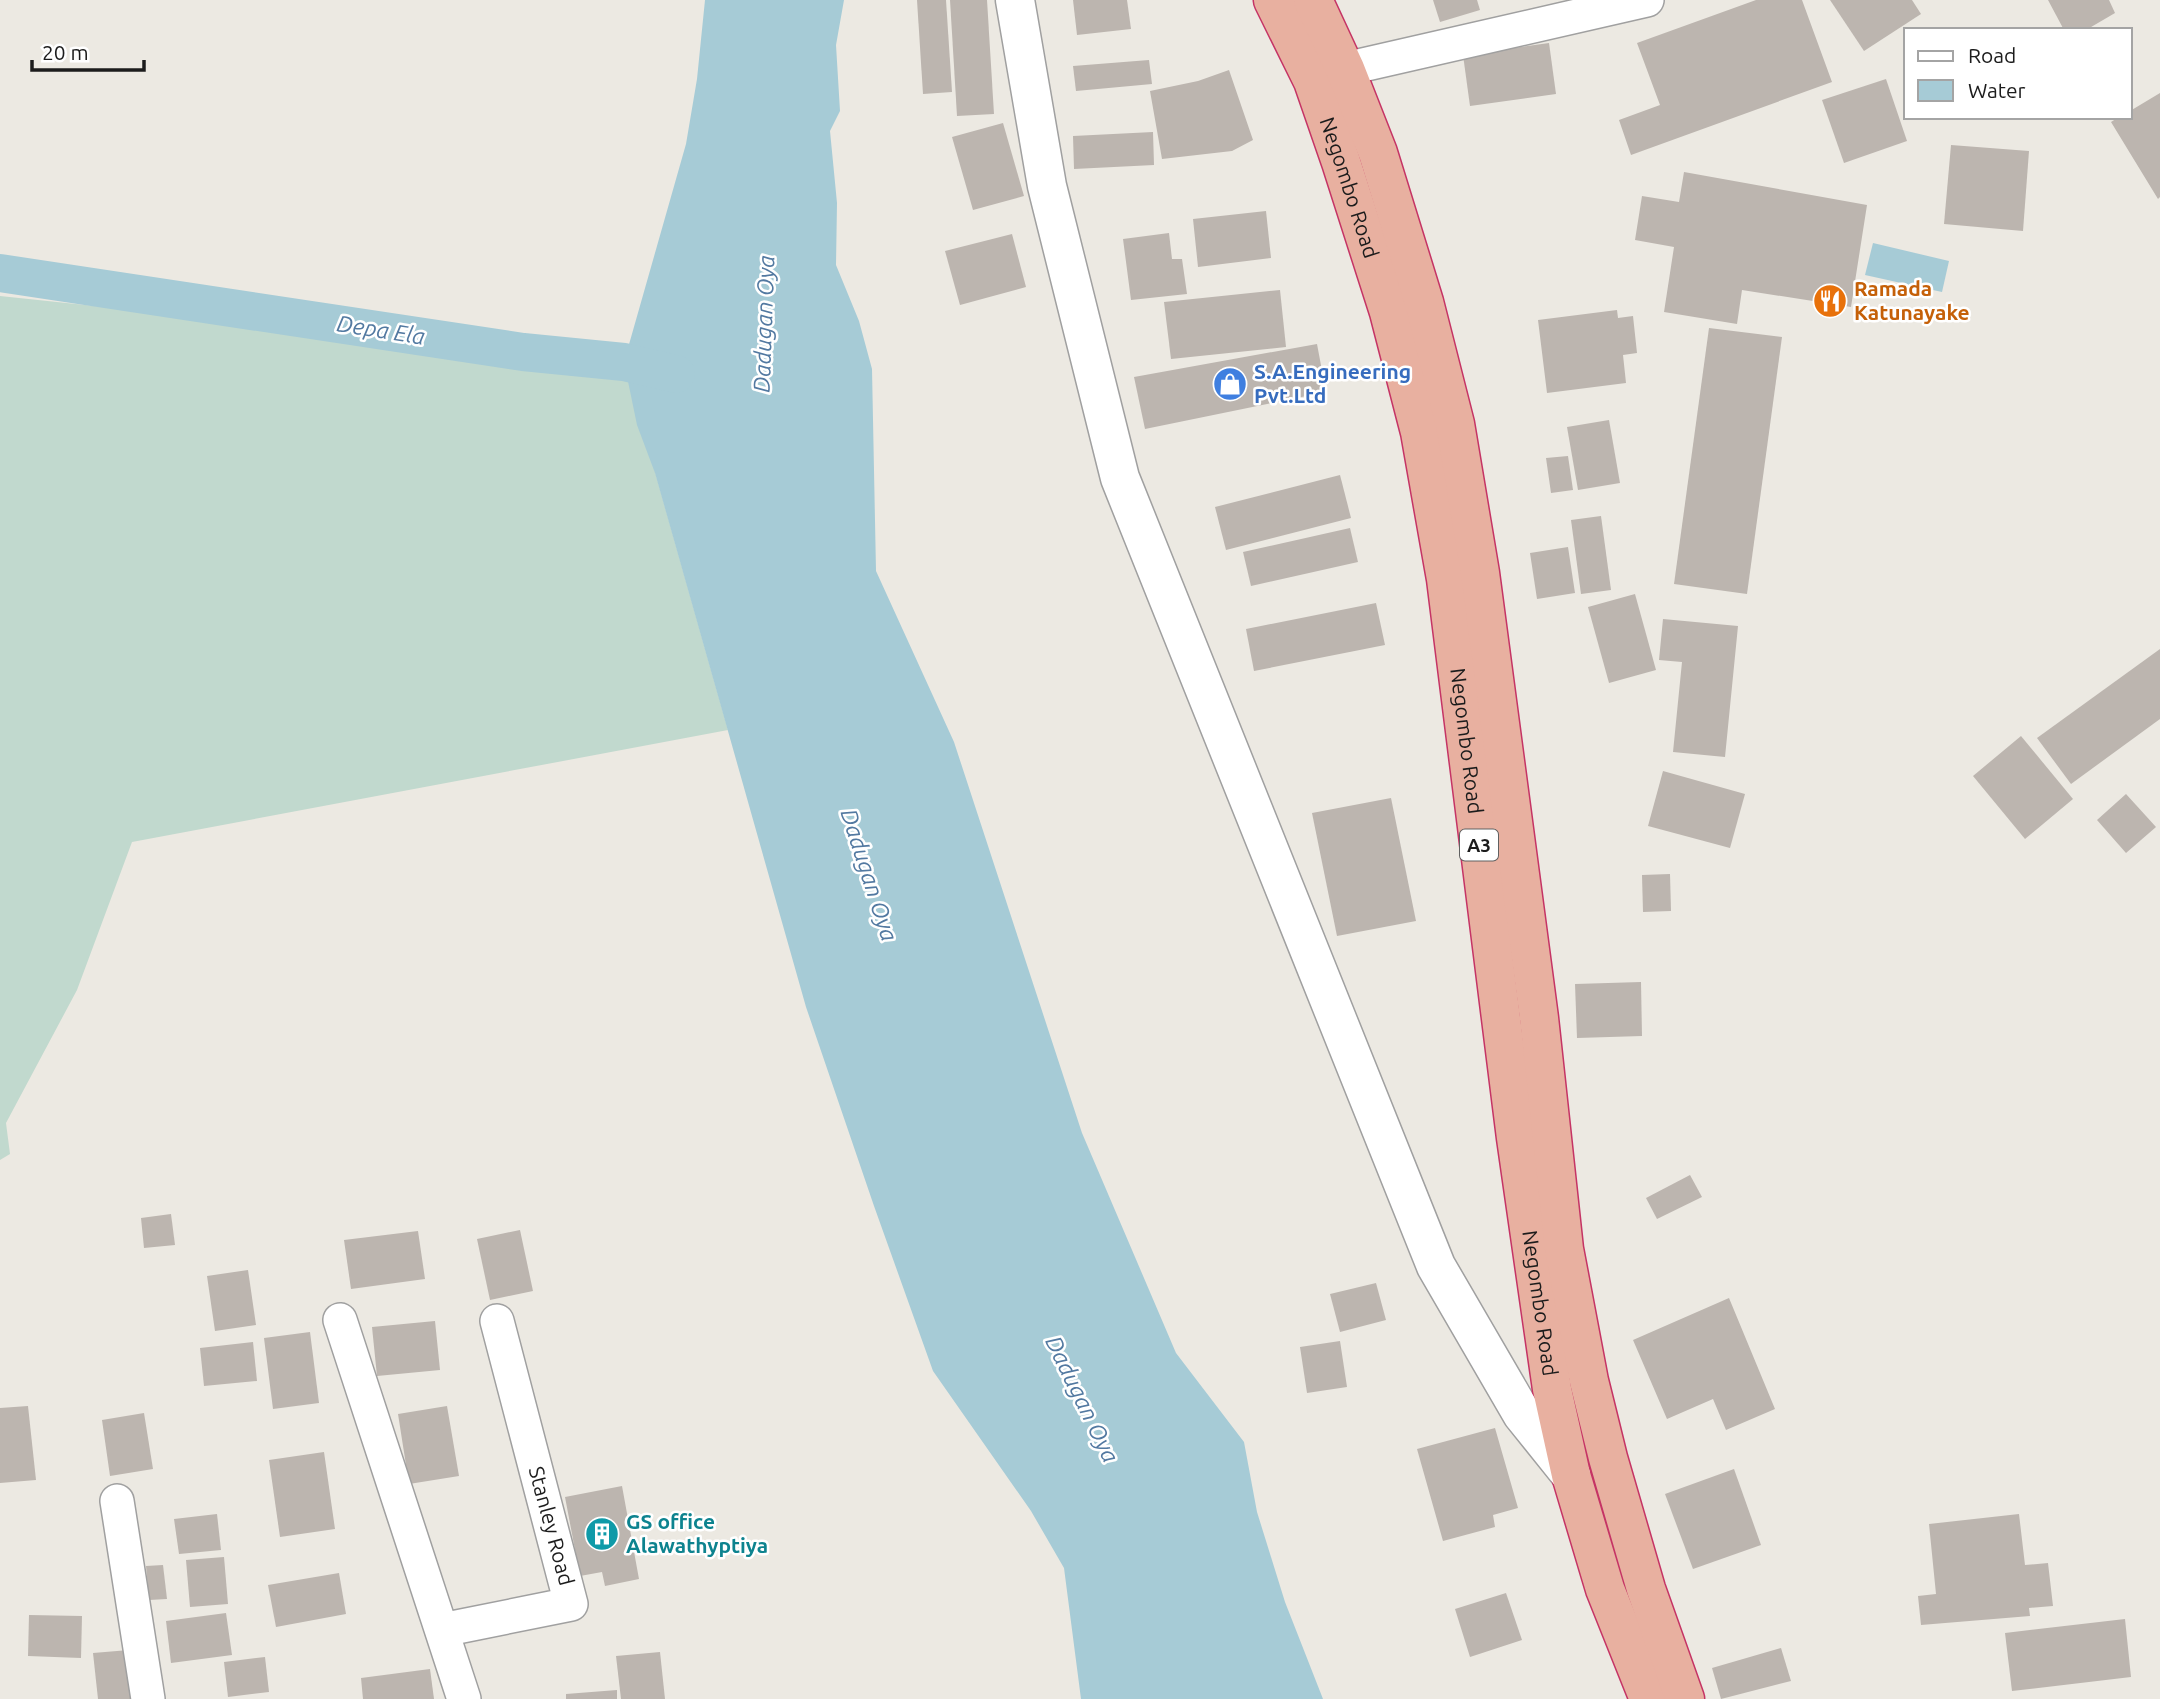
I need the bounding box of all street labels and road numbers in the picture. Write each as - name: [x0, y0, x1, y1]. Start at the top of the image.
- street label: Negombo Road: [1315, 114, 1384, 261]
- street label: Negombo Road: [1446, 666, 1488, 815]
- road number: A3: [1460, 830, 1498, 860]
- street label: Negombo Road: [1518, 1229, 1563, 1377]
- street label: Stanley Road: [525, 1464, 579, 1588]

